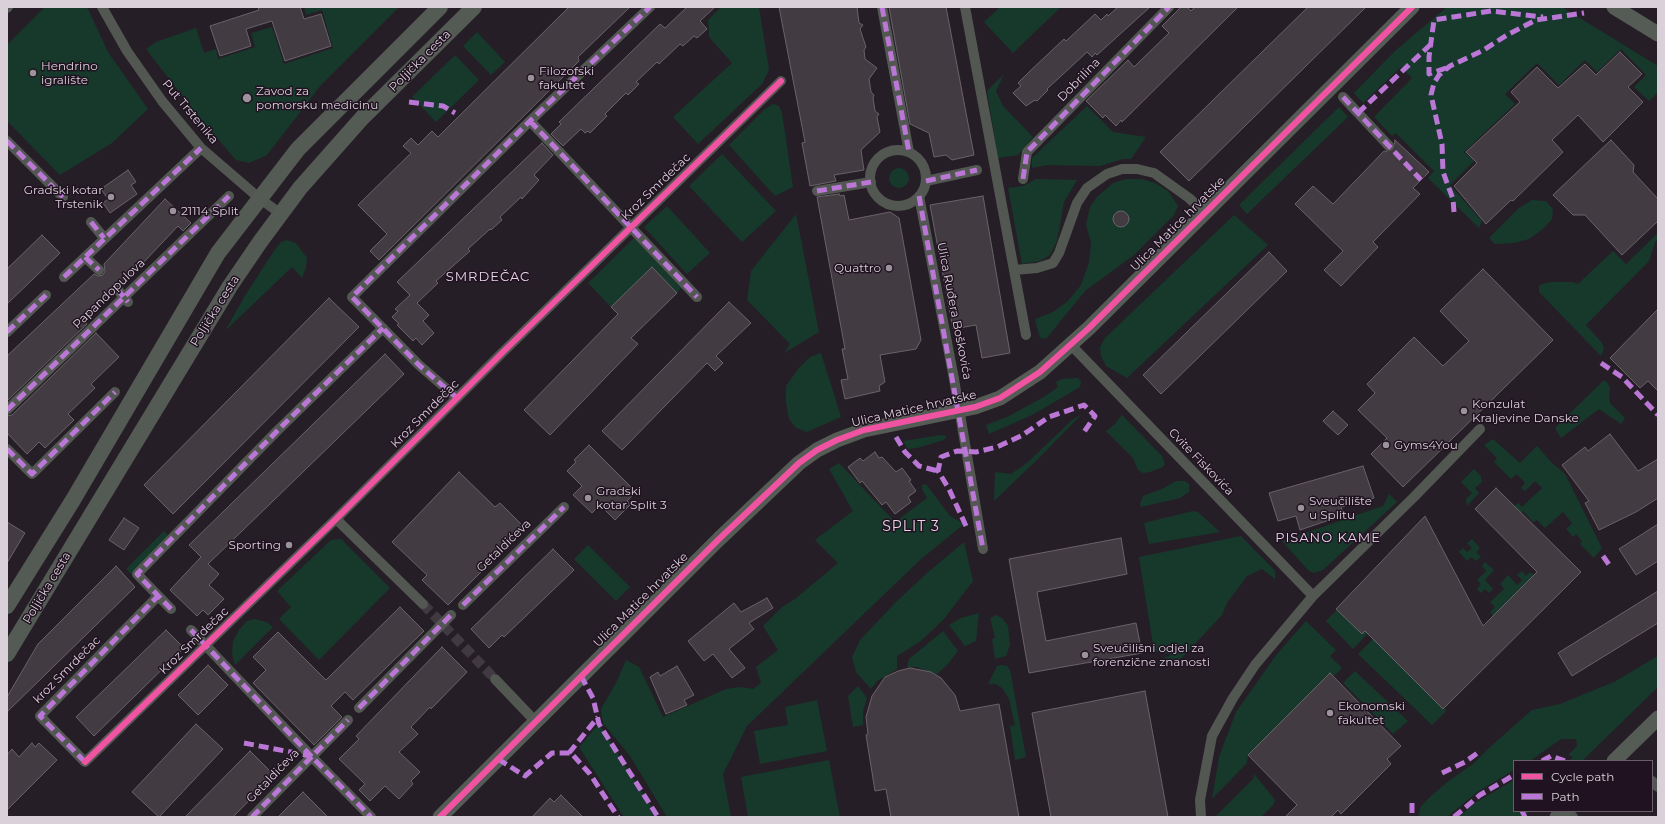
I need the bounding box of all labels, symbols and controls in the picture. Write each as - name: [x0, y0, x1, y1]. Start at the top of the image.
- street label: Poljička cesta: [386, 27, 454, 95]
- street label: Dobrilina: [1055, 55, 1103, 105]
- place label: Hendrino igralište: [41, 59, 98, 87]
- place label: Filozofski fakultet: [539, 64, 594, 92]
- marker: Hendrino igralište: [28, 68, 38, 78]
- marker: Filozofski fakultet: [526, 73, 536, 83]
- street label: Put Trstenika: [159, 77, 221, 147]
- place label: Zavod za pomorsku medicinu: [256, 84, 378, 112]
- marker: Zavod za pomorsku medicinu: [241, 92, 253, 104]
- street label: Kroz Smrdečac: [618, 150, 694, 224]
- street label: Ulica Matice hrvatske: [1128, 174, 1228, 274]
- place label: Gradski kotar Trstenik: [24, 183, 103, 211]
- marker: Gradski kotar Trstenik: [106, 192, 116, 202]
- place label: 21114 Split: [181, 204, 239, 218]
- marker: 21114 Split: [168, 206, 178, 216]
- street label: Ulica Ruđera Boškovića: [934, 241, 974, 381]
- street label: Papandopulova: [70, 256, 148, 332]
- place label: Quattro: [834, 261, 881, 275]
- marker: Quattro: [884, 263, 894, 273]
- district label: SMRDEČAC: [446, 269, 530, 285]
- street label: Poljička cesta: [187, 273, 243, 349]
- street label: Kroz Smrdečac: [388, 377, 462, 451]
- street label: Ulica Matice hrvatske: [850, 388, 978, 430]
- place label: Konzulat Kraljevine Danske: [1472, 397, 1579, 425]
- marker: Konzulat Kraljevine Danske: [1459, 406, 1469, 416]
- street label: Cvite Fiskovića: [1165, 425, 1237, 499]
- place label: Gyms4You: [1394, 438, 1458, 452]
- marker: Gyms4You: [1381, 440, 1391, 450]
- place label: Gradski kotar Split 3: [596, 484, 667, 512]
- marker: Gradski kotar Split 3: [583, 493, 593, 503]
- place label: Sveučilište u Splitu: [1309, 494, 1372, 522]
- marker: Sveučilište u Splitu: [1296, 503, 1306, 513]
- street label: Getaldićeva: [474, 517, 534, 575]
- district label: SPLIT 3: [882, 519, 940, 535]
- district label: PISANO KAME: [1275, 530, 1381, 546]
- place label: Sporting: [229, 538, 281, 552]
- marker: Sporting: [284, 540, 294, 550]
- street label: Poljička cesta: [20, 550, 74, 626]
- street label: Ulica Matice hrvatske: [591, 550, 691, 650]
- street label: Kroz Smrdečac: [156, 604, 232, 678]
- street label: kroz Smrdečac: [30, 633, 104, 707]
- place label: Sveučilišni odjel za forenzične znanosti: [1093, 641, 1210, 669]
- marker: Sveučilišni odjel za forenzične znanosti: [1080, 650, 1090, 660]
- place label: Ekonomski fakultet: [1338, 699, 1405, 727]
- marker: Ekonomski fakultet: [1325, 708, 1335, 718]
- street label: Getaldićeva: [244, 746, 302, 806]
- legend: [1513, 760, 1653, 812]
- text: Cycle path: [1551, 769, 1614, 784]
- text: Path: [1551, 789, 1580, 804]

